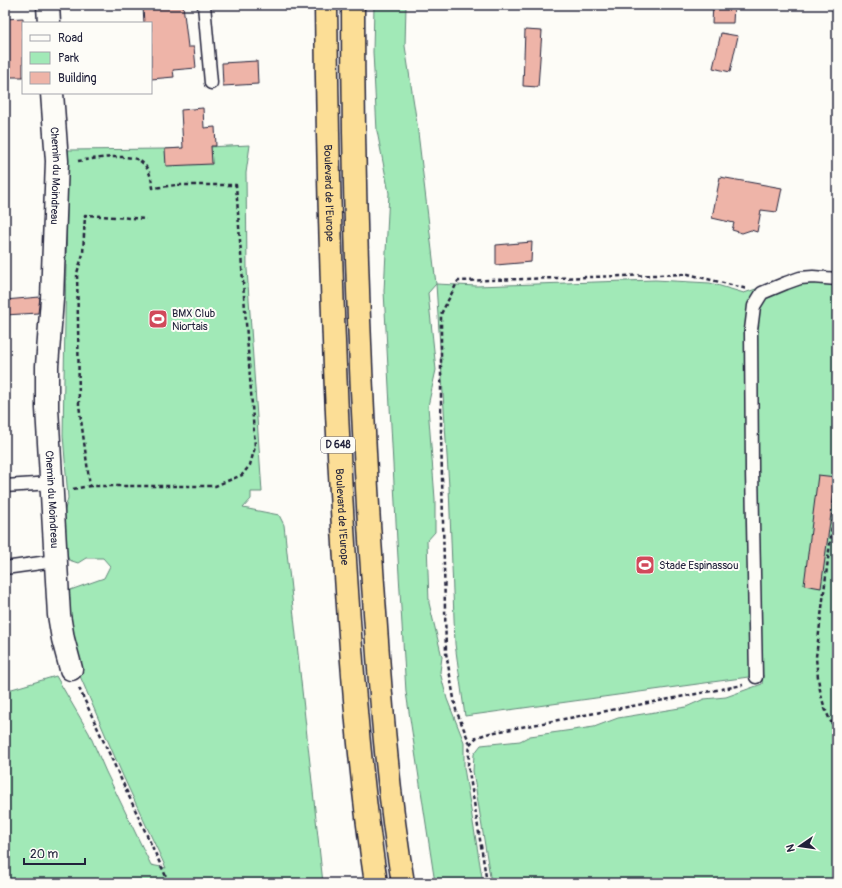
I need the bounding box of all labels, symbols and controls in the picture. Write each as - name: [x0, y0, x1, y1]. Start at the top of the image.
- legend: [22, 22, 152, 94]
- text: Road: [58, 31, 83, 46]
- text: Park: [58, 51, 79, 66]
- text: Building: [58, 71, 97, 86]
- street label: Chemin du Moindreau: [48, 127, 64, 225]
- street label: Boulevard de l'Europe: [322, 144, 337, 242]
- place label: BMX Club Niortais: [172, 307, 215, 333]
- sports icon: BMX Club Niortais: [147, 308, 169, 330]
- road number: D 648: [321, 437, 355, 453]
- street label: Chemin du Moindreau: [43, 450, 62, 549]
- street label: Boulevard de l'Europe: [333, 468, 352, 566]
- sports icon: Stade Espinassou: [634, 554, 656, 576]
- place label: Stade Espinassou: [659, 559, 739, 572]
- north arrow: [780, 826, 820, 866]
- scale bar: [24, 840, 85, 866]
- text: N: [783, 843, 798, 853]
- text: 20 m: [30, 847, 59, 862]

